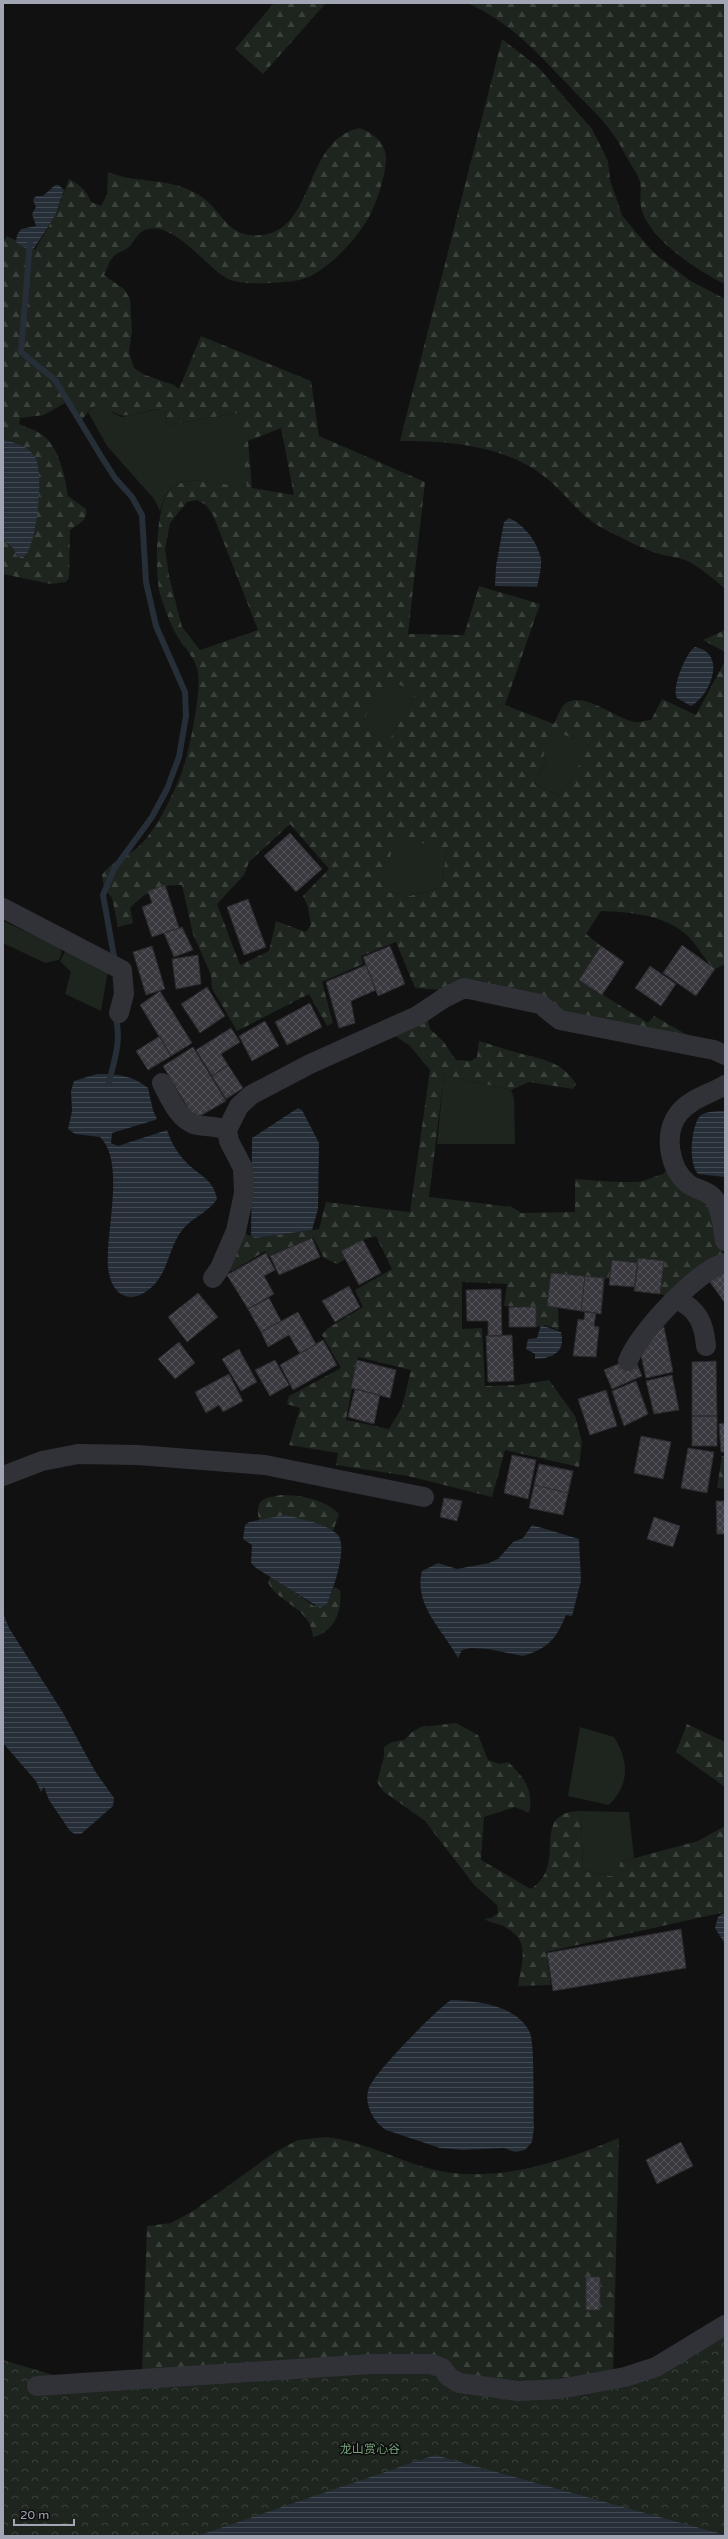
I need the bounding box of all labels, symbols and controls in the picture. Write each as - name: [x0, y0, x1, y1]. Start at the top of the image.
- park label: 龙山赏心谷: [340, 2442, 400, 2456]
- scale bar: [14, 2501, 74, 2527]
- text: 20 m: [20, 2508, 49, 2522]

